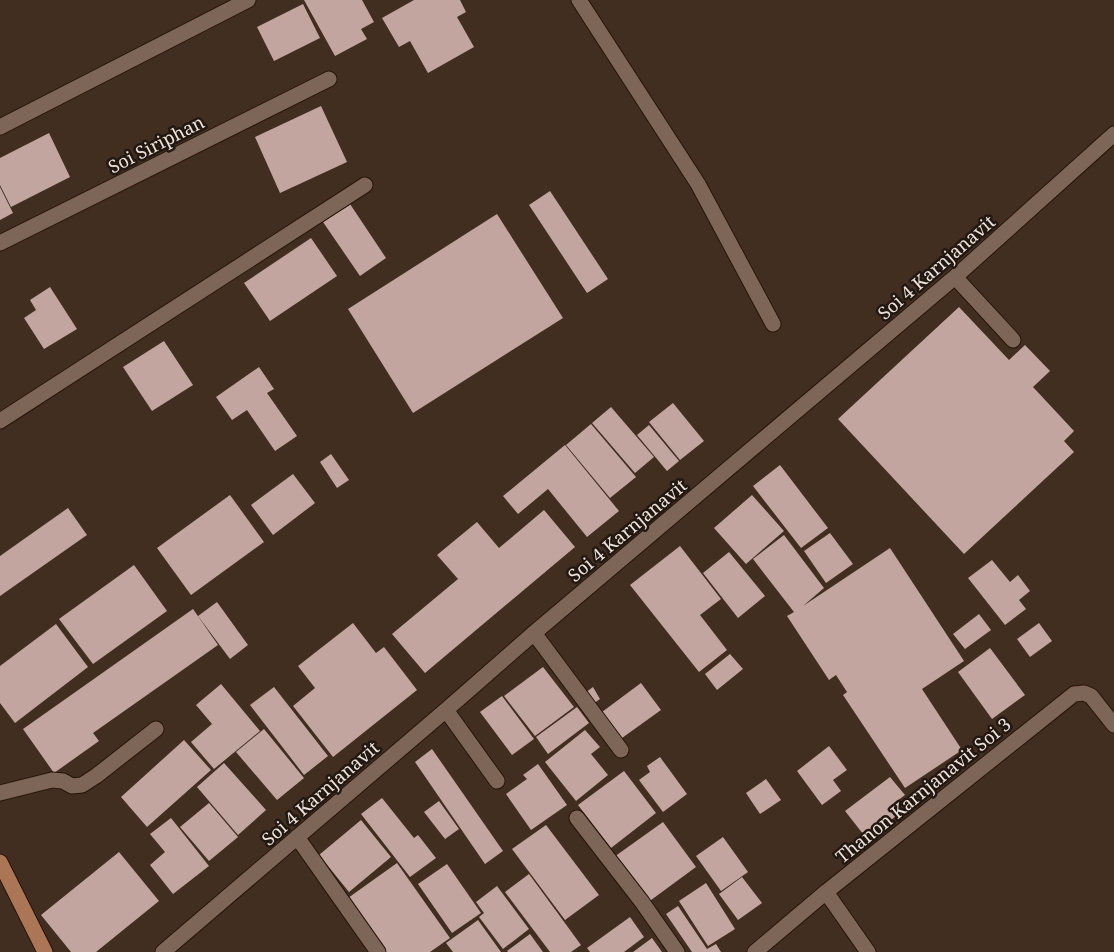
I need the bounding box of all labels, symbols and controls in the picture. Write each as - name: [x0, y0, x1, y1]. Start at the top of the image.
- street label: Soi Siriphan: [104, 109, 208, 178]
- street label: Soi 4 Karnjanavit: [872, 209, 1000, 325]
- street label: Soi 4 Karnjanavit: [563, 473, 691, 587]
- street label: Thanon Karnjanavit Soi 3: [830, 712, 1016, 868]
- street label: Soi 4 Karnjanavit: [256, 735, 384, 851]

